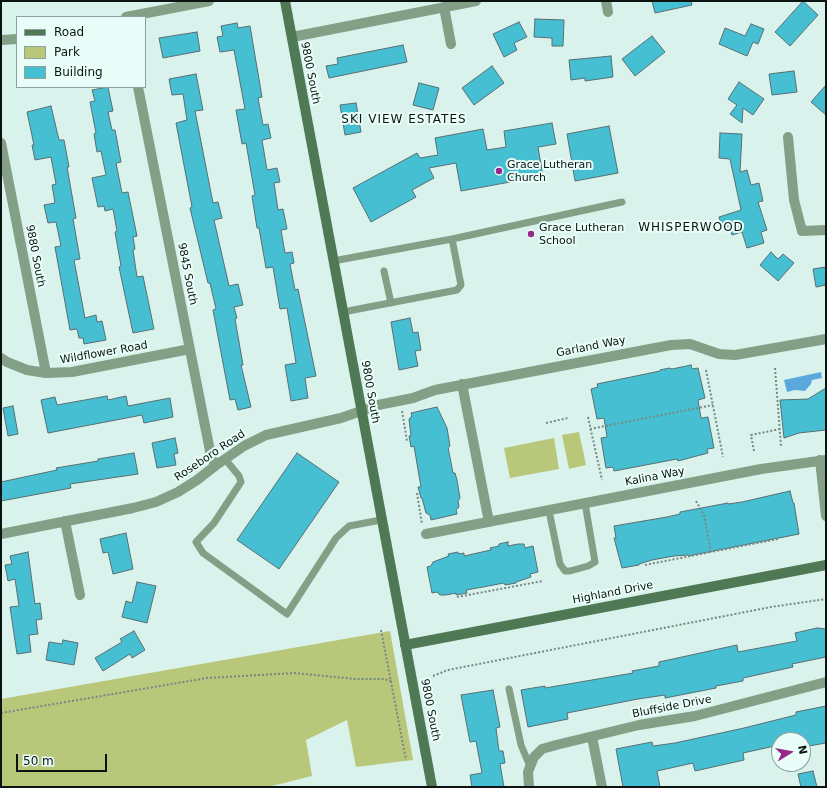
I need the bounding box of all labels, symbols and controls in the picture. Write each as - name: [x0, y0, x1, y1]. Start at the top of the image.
- legend: [16, 16, 146, 88]
- text: Road: [54, 25, 84, 39]
- street label: 9800 South: [297, 41, 323, 105]
- text: Park: [54, 45, 80, 59]
- text: Building: [54, 65, 103, 79]
- district label: SKI VIEW ESTATES: [341, 113, 467, 127]
- place label: Grace Lutheran Church: [507, 158, 592, 184]
- marker: Grace Lutheran Church: [494, 166, 504, 176]
- place label: Grace Lutheran School: [539, 221, 624, 247]
- district label: WHISPERWOOD: [638, 221, 744, 235]
- street label: 9880 South: [22, 224, 48, 288]
- marker: Grace Lutheran School: [526, 229, 536, 239]
- street label: 9845 South: [174, 242, 200, 306]
- street label: Garland Way: [555, 334, 627, 360]
- street label: Wildflower Road: [59, 339, 149, 367]
- street label: 9800 South: [358, 360, 382, 424]
- street label: Roseboro Road: [172, 428, 248, 484]
- street label: Kalina Way: [624, 465, 686, 489]
- street label: Highland Drive: [572, 579, 654, 607]
- street label: 9800 South: [417, 678, 443, 742]
- street label: Bluffside Drive: [631, 693, 713, 721]
- north arrow: [771, 732, 811, 772]
- text: N: [795, 744, 810, 756]
- scale bar: [18, 746, 109, 772]
- text: 50 m: [23, 754, 54, 768]

